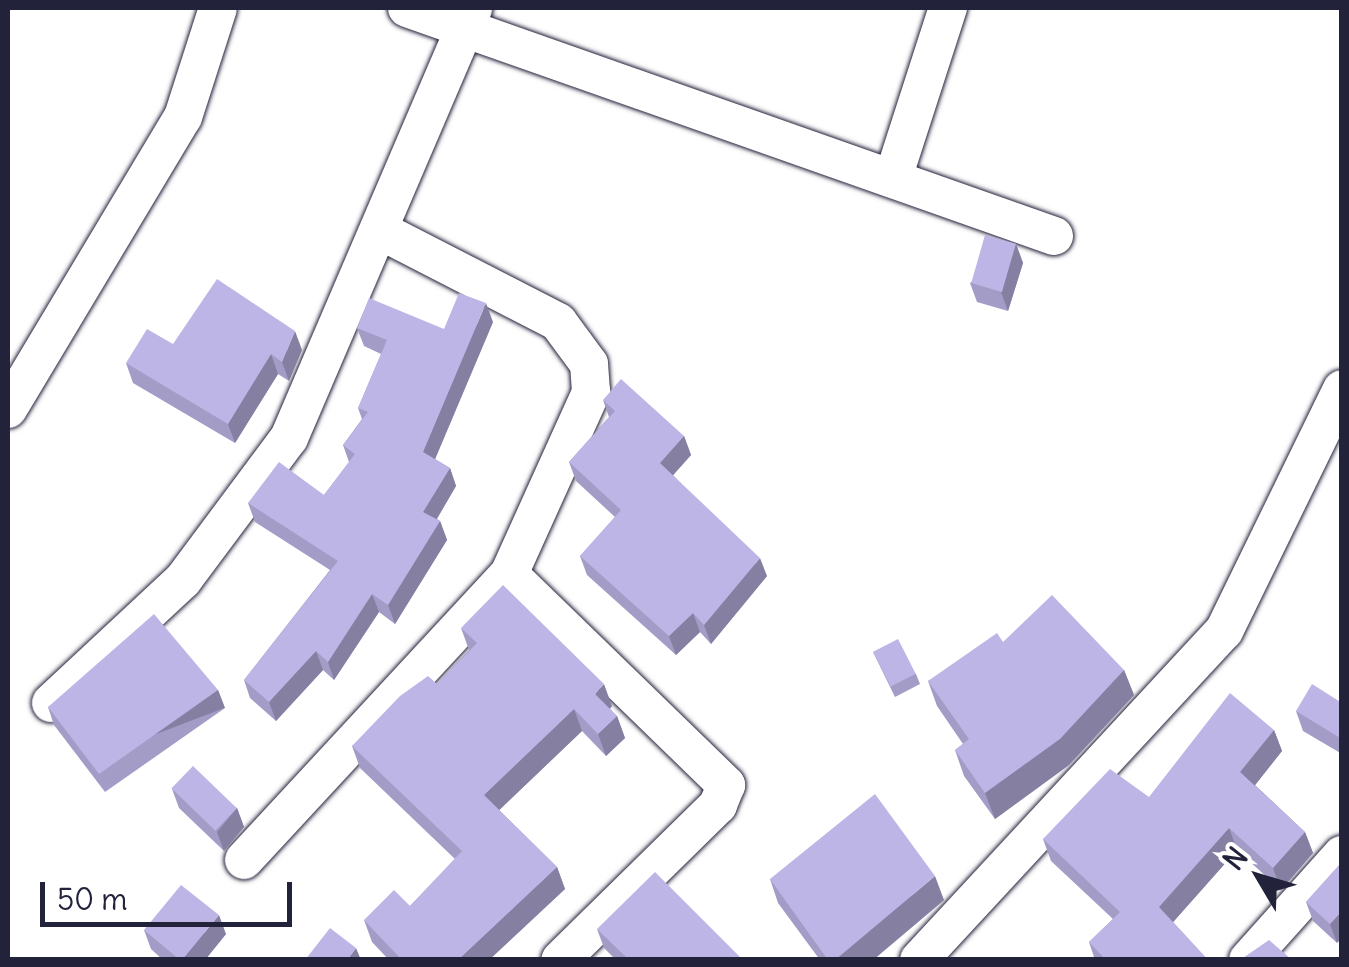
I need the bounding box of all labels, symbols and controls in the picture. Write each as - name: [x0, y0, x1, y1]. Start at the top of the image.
- north arrow: [1209, 827, 1309, 927]
- text: N: [1215, 840, 1255, 877]
- scale bar: [45, 862, 298, 924]
- text: 50 m: [57, 880, 127, 918]

